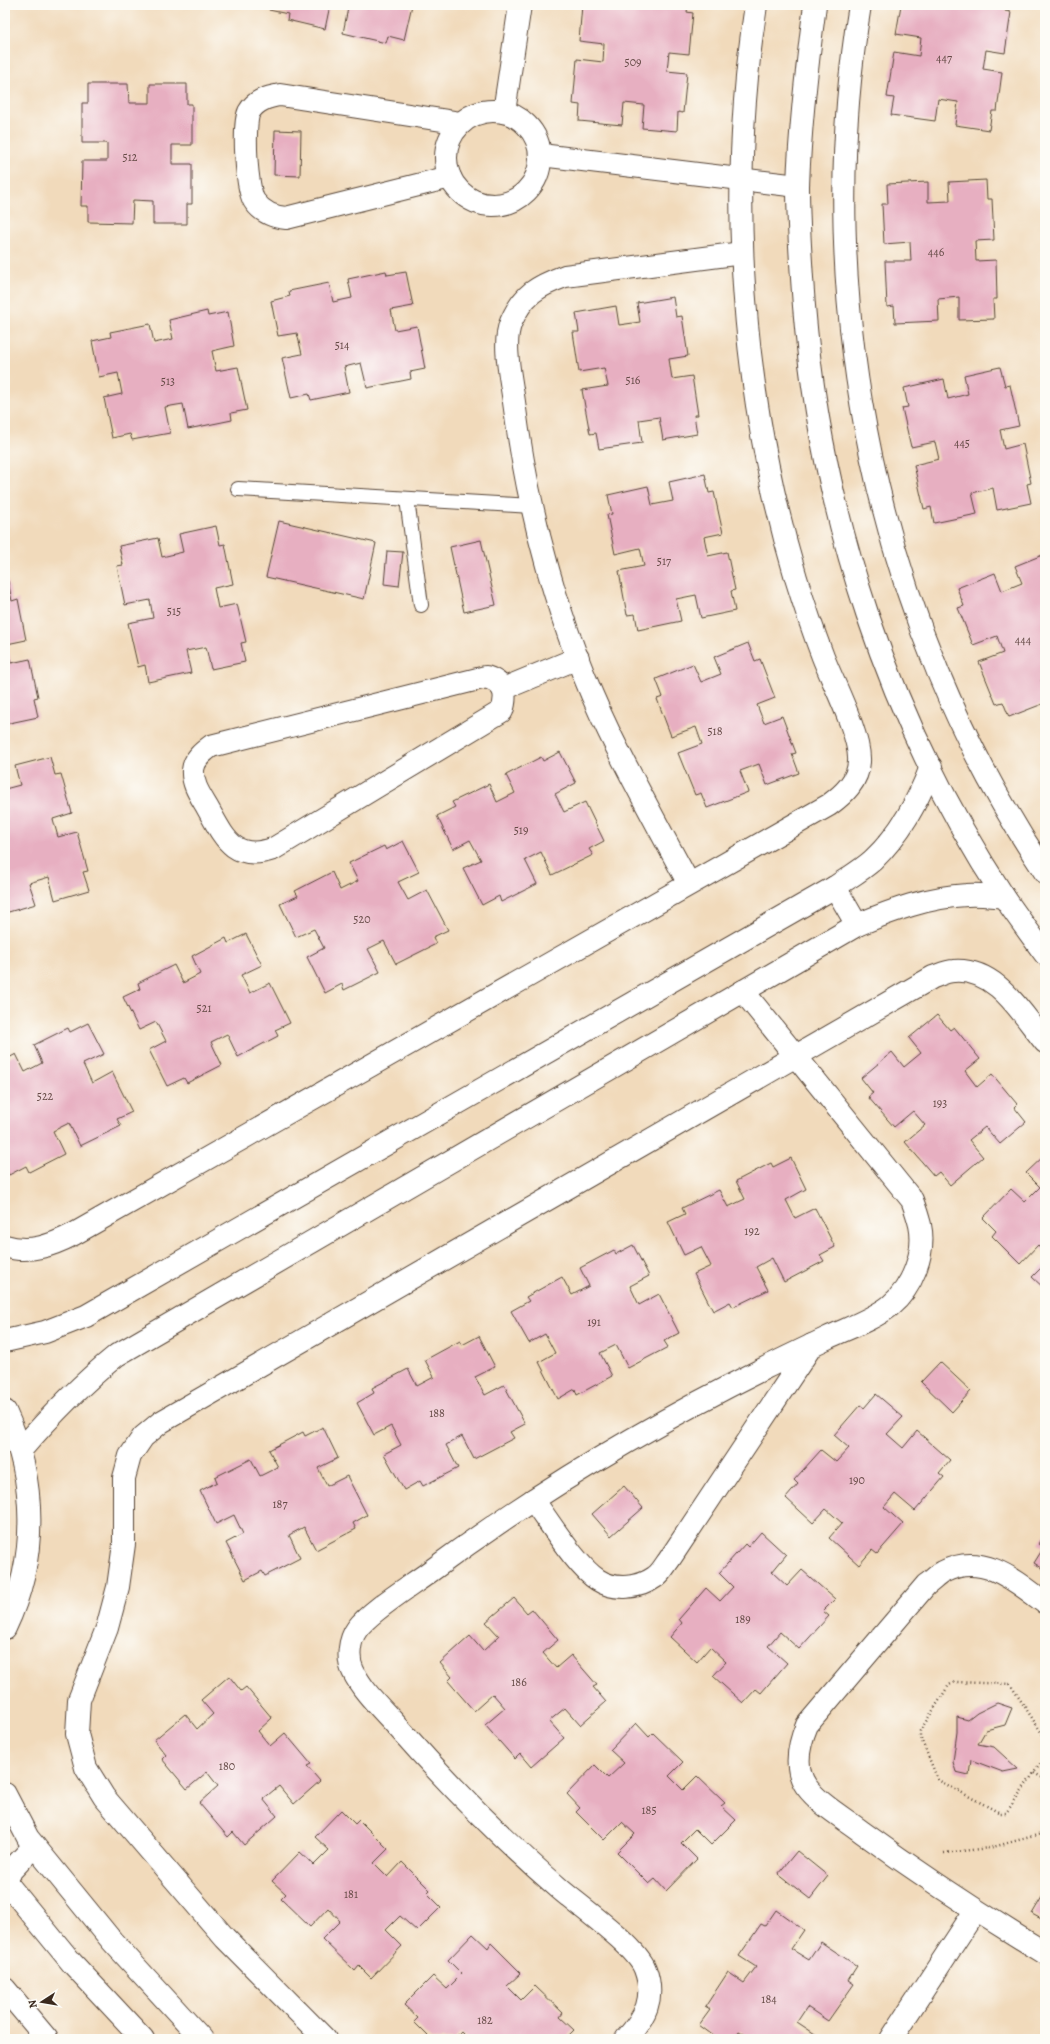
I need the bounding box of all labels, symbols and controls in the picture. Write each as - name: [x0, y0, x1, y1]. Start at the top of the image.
- house number: 447: [936, 50, 953, 66]
- house number: 509: [624, 54, 642, 70]
- house number: 512: [123, 149, 138, 165]
- house number: 446: [928, 244, 945, 260]
- house number: 514: [335, 337, 350, 353]
- house number: 516: [626, 372, 641, 388]
- house number: 513: [161, 373, 175, 389]
- house number: 445: [954, 435, 970, 451]
- house number: 517: [657, 553, 672, 569]
- house number: 515: [167, 603, 181, 619]
- house number: 444: [1015, 632, 1032, 648]
- house number: 518: [707, 723, 723, 739]
- house number: 519: [514, 822, 528, 838]
- house number: 520: [353, 911, 371, 927]
- house number: 521: [197, 1000, 211, 1016]
- house number: 522: [37, 1088, 54, 1104]
- house number: 193: [933, 1095, 947, 1111]
- house number: 192: [744, 1223, 760, 1239]
- house number: 191: [587, 1314, 601, 1330]
- house number: 188: [429, 1405, 445, 1421]
- house number: 190: [849, 1472, 865, 1488]
- house number: 187: [273, 1496, 288, 1512]
- house number: 189: [735, 1611, 751, 1627]
- house number: 186: [511, 1674, 527, 1690]
- house number: 180: [219, 1758, 235, 1774]
- house number: 185: [641, 1802, 657, 1818]
- house number: 181: [344, 1886, 358, 1902]
- north arrow: [22, 1982, 62, 2022]
- house number: 184: [761, 1991, 777, 2007]
- text: N: [25, 1998, 41, 2009]
- house number: 182: [477, 2012, 493, 2028]

